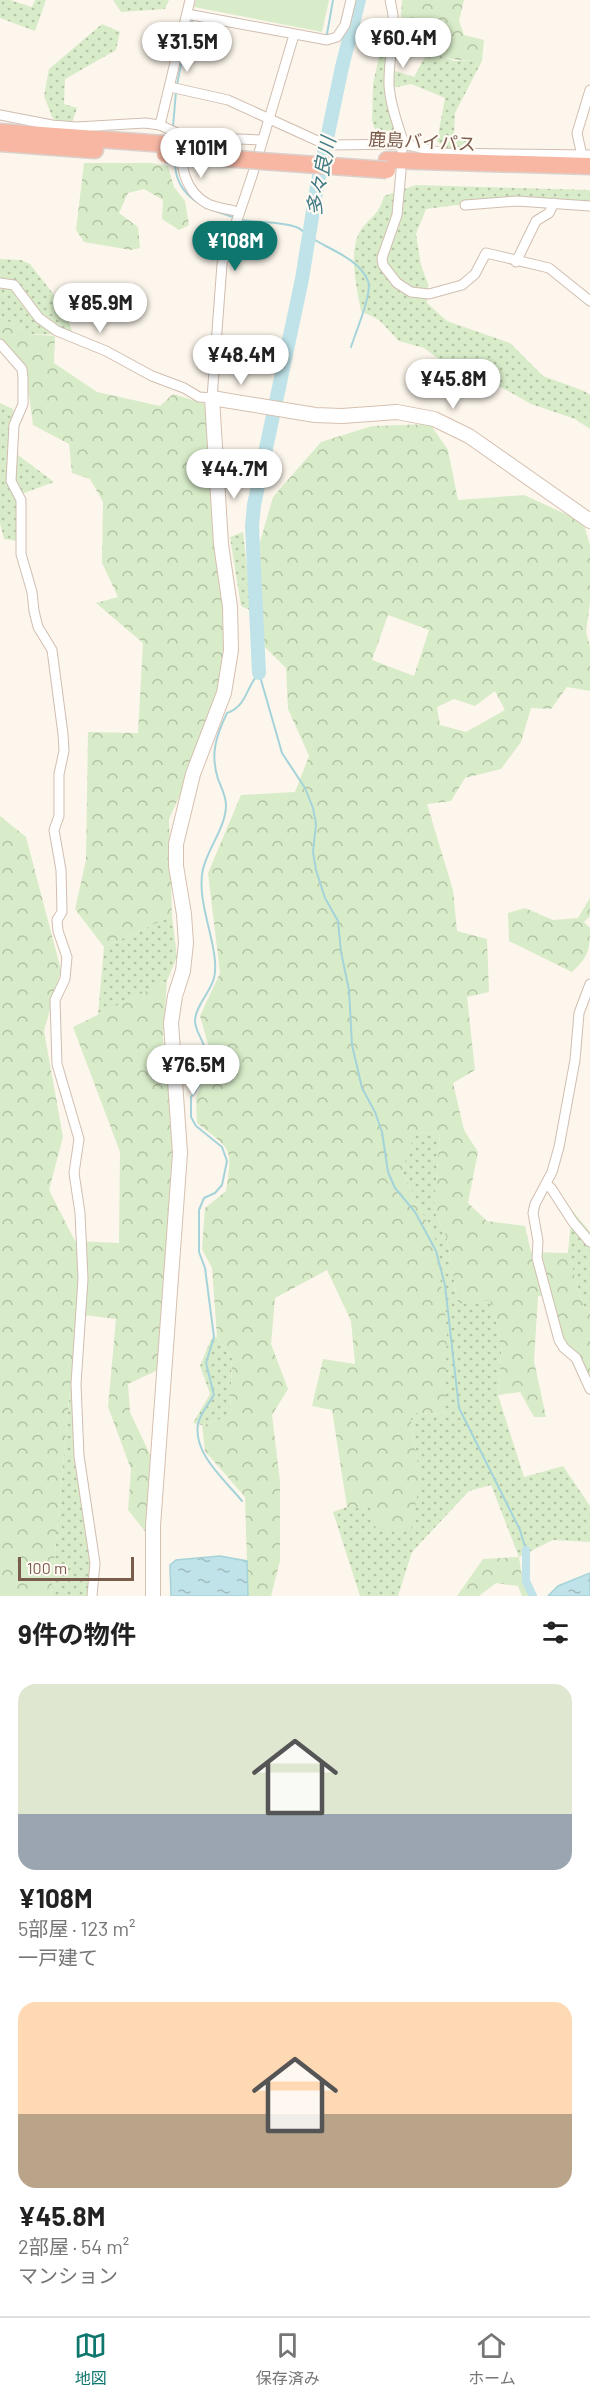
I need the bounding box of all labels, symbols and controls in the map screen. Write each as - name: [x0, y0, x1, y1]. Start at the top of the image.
- pin: ¥60.4M: [354, 18, 452, 69]
- pin: ¥31.5M: [138, 22, 236, 73]
- text: ¥60.4M: [369, 25, 437, 49]
- text: ¥31.5M: [156, 29, 218, 53]
- street label: 鹿島バイパス: [368, 127, 476, 155]
- pin: ¥101M: [159, 128, 243, 179]
- water label: 多々良川: [301, 132, 340, 218]
- text: ¥101M: [174, 135, 228, 159]
- pin: ¥108M: [193, 221, 277, 272]
- text: ¥108M: [206, 228, 264, 252]
- pin: ¥85.9M: [51, 283, 149, 334]
- text: ¥85.9M: [67, 290, 133, 314]
- pin: ¥48.4M: [192, 335, 290, 386]
- text: ¥48.4M: [207, 342, 275, 366]
- pin: ¥45.8M: [404, 359, 502, 410]
- text: ¥45.8M: [419, 366, 487, 390]
- pin: ¥44.7M: [185, 449, 283, 500]
- text: ¥44.7M: [200, 456, 268, 480]
- pin: ¥76.5M: [144, 1045, 242, 1096]
- text: ¥76.5M: [161, 1052, 225, 1076]
- scale bar: [18, 1554, 134, 1582]
- text: 100 m: [27, 1558, 67, 1577]
- icon: filters: [539, 1616, 572, 1649]
- text: 9件の物件: [18, 1618, 136, 1649]
- icon: home: [241, 1723, 349, 1831]
- text: ¥108M: [18, 1882, 93, 1913]
- text: 5部屋 · 123 m²: [18, 1916, 135, 1940]
- text: 一戸建て: [18, 1945, 98, 1969]
- icon: home: [241, 2041, 349, 2149]
- text: ¥45.8M: [18, 2200, 105, 2231]
- text: 2部屋 · 54 m²: [18, 2234, 129, 2258]
- text: マンション: [18, 2263, 118, 2287]
- tab: 地図: [74, 2329, 107, 2389]
- tab: 保存済み: [256, 2329, 320, 2389]
- tab: ホーム: [468, 2329, 516, 2389]

